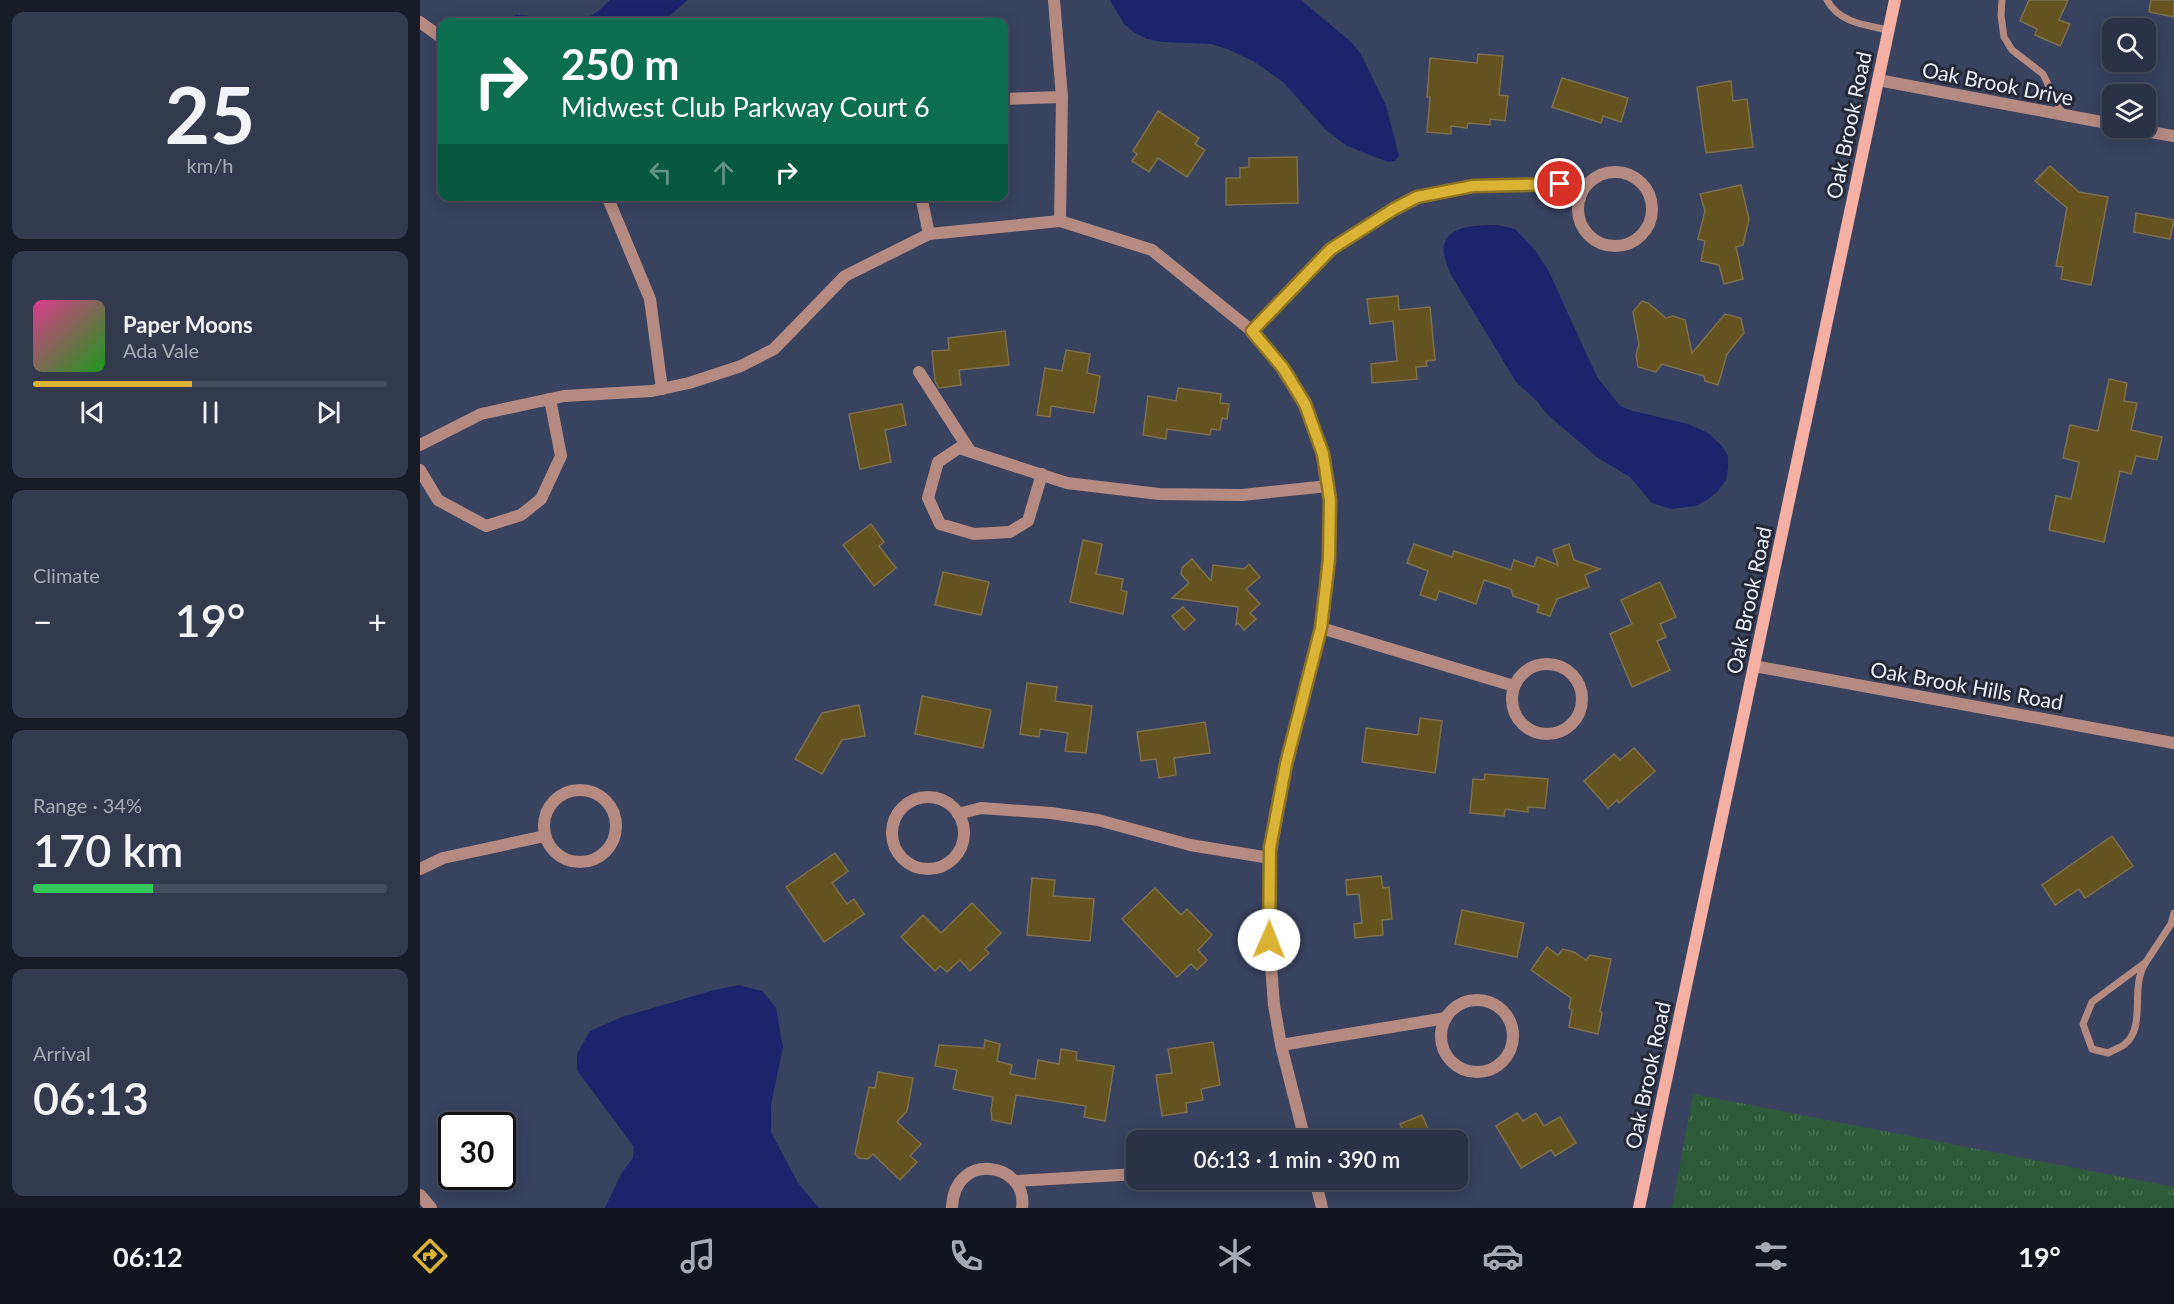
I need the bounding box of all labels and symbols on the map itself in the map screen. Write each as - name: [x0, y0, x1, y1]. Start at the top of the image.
- street label: Oak Brook Road: [1820, 49, 1876, 201]
- street label: Oak Brook Drive: [1920, 56, 2076, 110]
- pin: [1534, 158, 1585, 209]
- street label: Oak Brook Road: [1720, 524, 1776, 676]
- street label: Oak Brook Hills Road: [1869, 656, 2065, 714]
- position arrow: [1237, 908, 1301, 972]
- street label: Oak Brook Road: [1619, 999, 1675, 1151]
- speed limit sign: 30: [438, 1112, 516, 1190]

